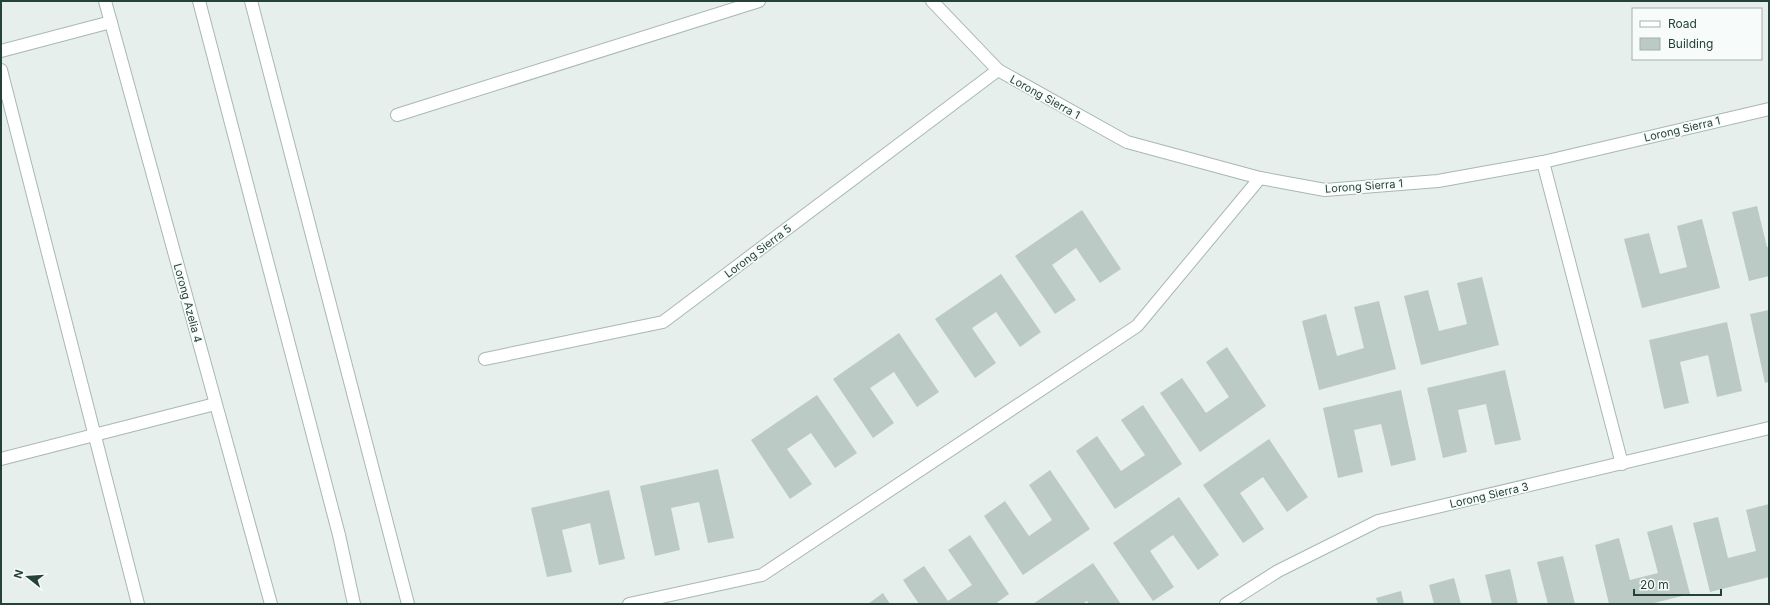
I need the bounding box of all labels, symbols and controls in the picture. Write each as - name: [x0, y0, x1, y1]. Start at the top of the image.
- legend: [1632, 8, 1762, 60]
- text: Road: [1668, 16, 1697, 31]
- text: Building: [1668, 36, 1713, 51]
- street label: Lorong Sierra 1: [1007, 72, 1083, 122]
- street label: Lorong Sierra 1: [1642, 113, 1722, 145]
- street label: Lorong Sierra 1: [1325, 176, 1403, 196]
- street label: Lorong Sierra 5: [722, 221, 795, 281]
- street label: Lorong Azelia 4: [171, 262, 205, 344]
- street label: Lorong Sierra 3: [1448, 479, 1530, 511]
- north arrow: [8, 557, 48, 597]
- text: N: [11, 568, 26, 580]
- scale bar: [1634, 571, 1721, 597]
- text: 20 m: [1640, 577, 1669, 592]

